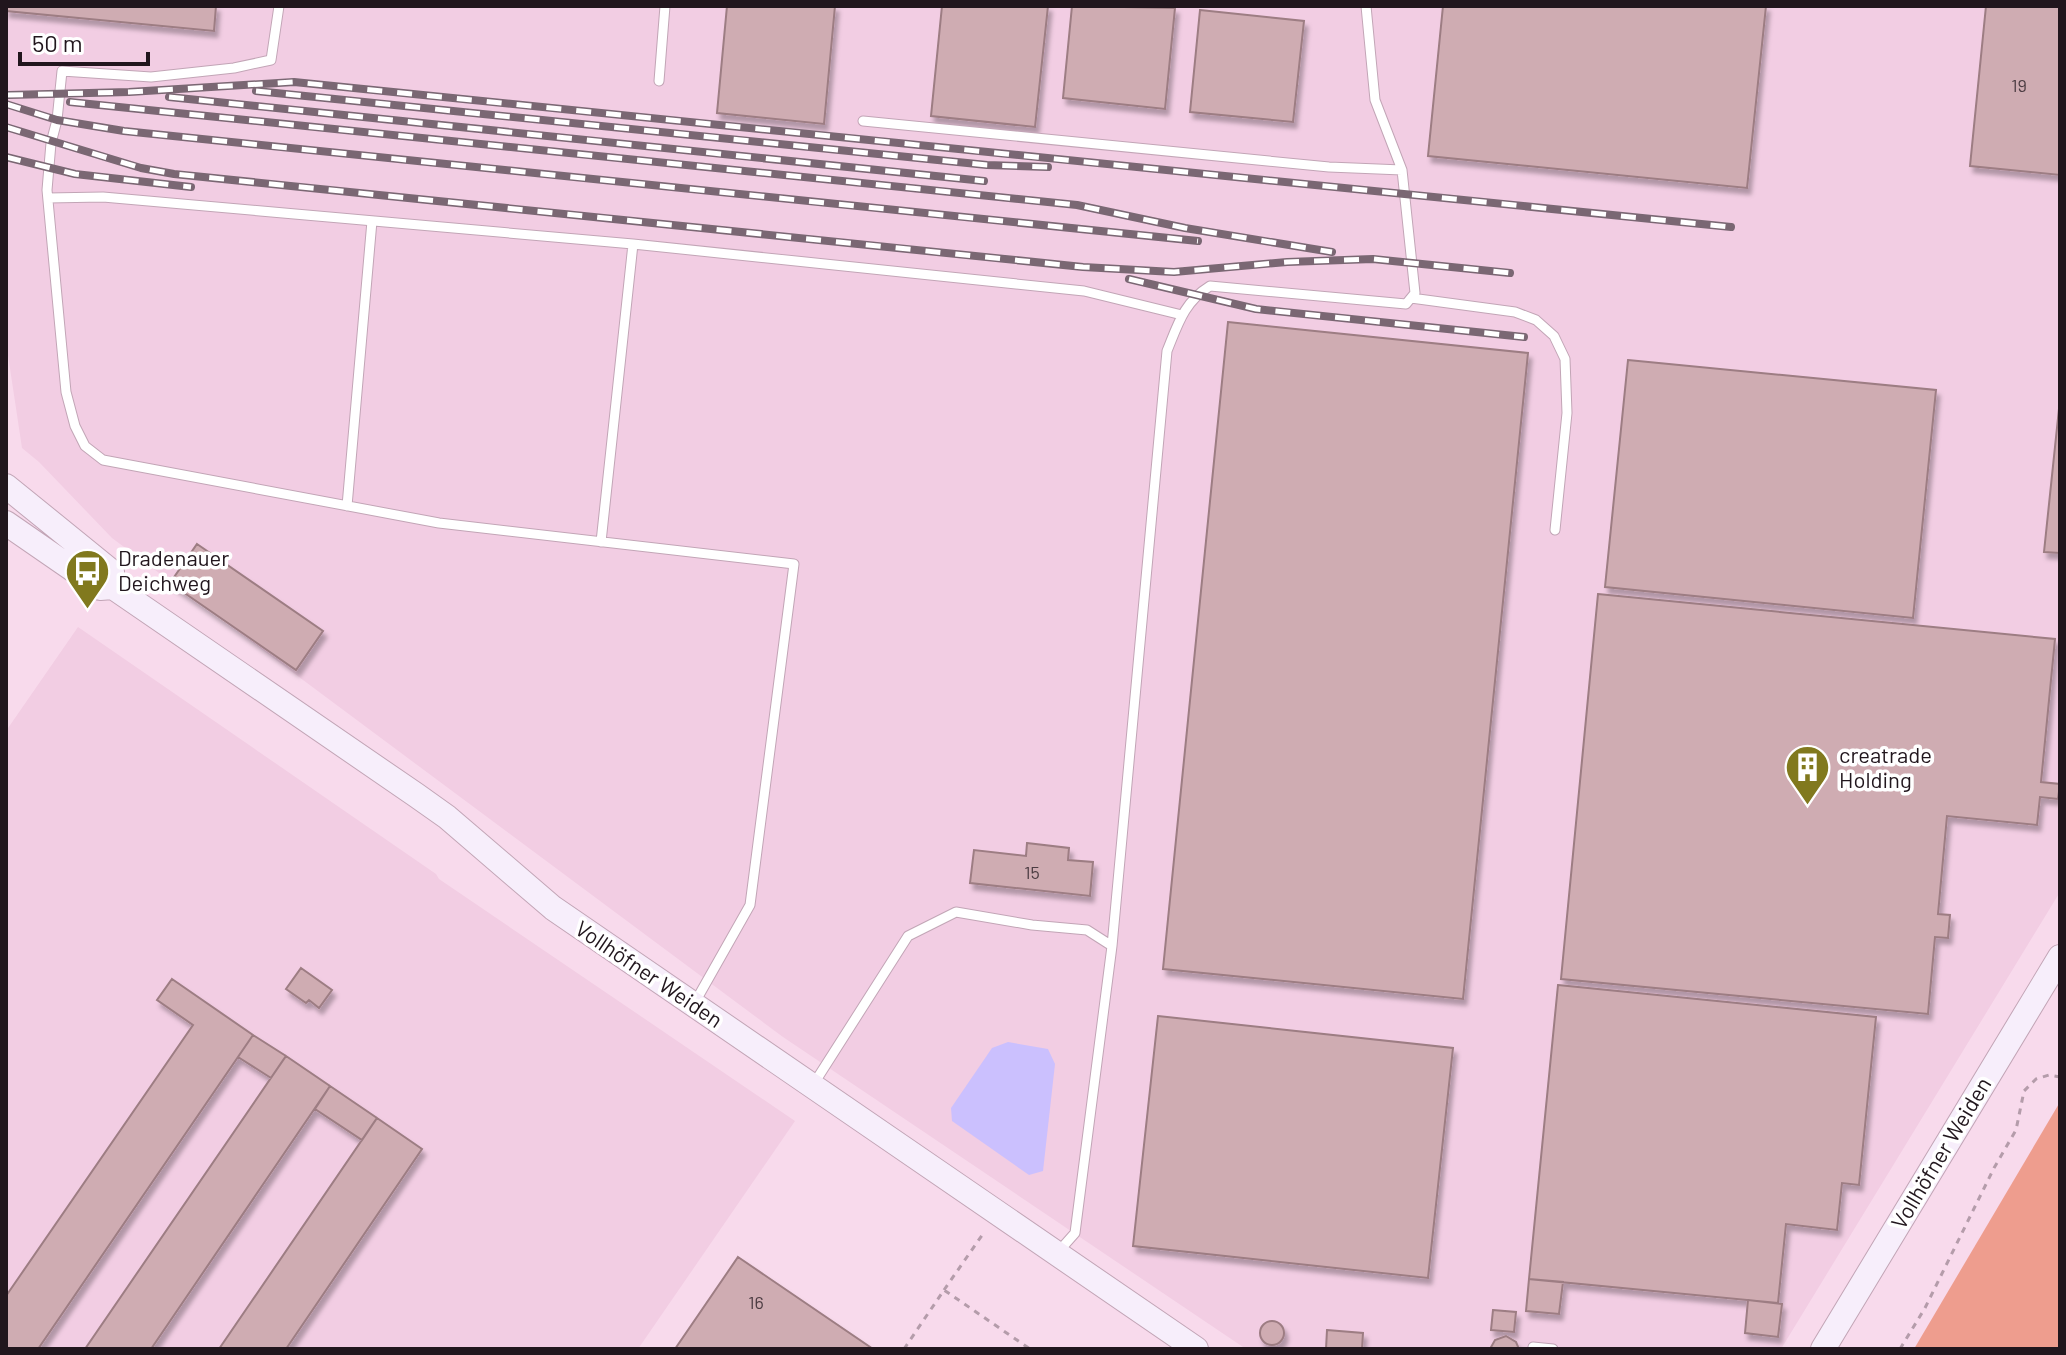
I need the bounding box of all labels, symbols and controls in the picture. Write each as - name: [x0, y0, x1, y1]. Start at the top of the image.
- scale bar: [20, 16, 148, 66]
- text: 50 m: [32, 28, 83, 57]
- house number: 19: [2011, 74, 2027, 96]
- place label: Dradenauer Deichweg: [118, 544, 229, 595]
- bus stop icon: Dradenauer Deichweg: [63, 547, 111, 610]
- place label: creatrade Holding: [1839, 741, 1932, 792]
- building icon: creatrade Holding: [1784, 744, 1832, 807]
- house number: 15: [1024, 861, 1040, 883]
- street label: Vollhöfner Weiden: [571, 914, 728, 1032]
- street label: Vollhöfner Weiden: [1885, 1072, 1996, 1233]
- house number: 16: [748, 1291, 764, 1313]

